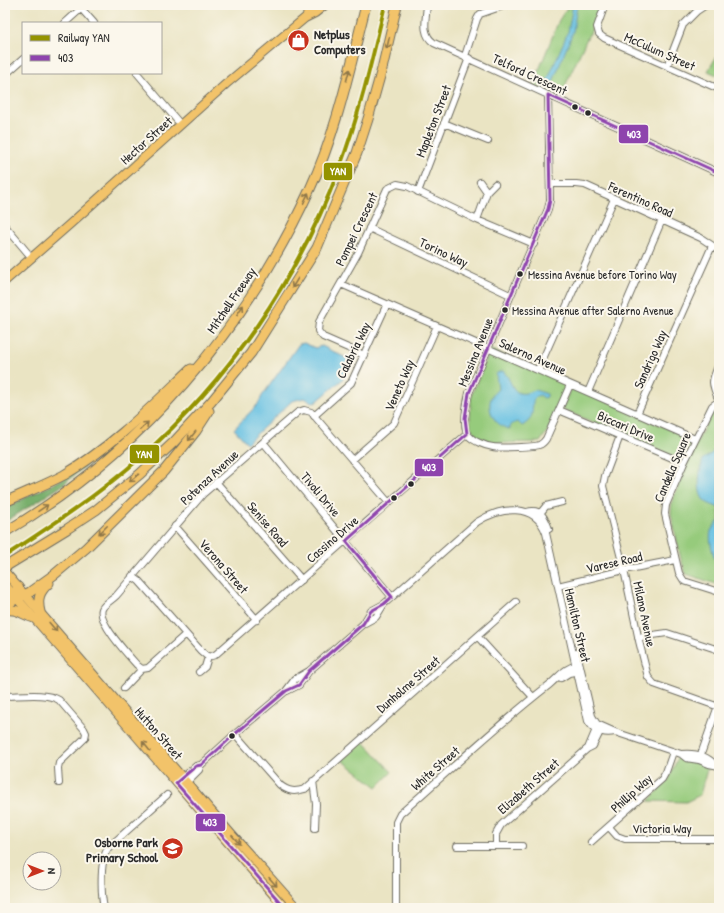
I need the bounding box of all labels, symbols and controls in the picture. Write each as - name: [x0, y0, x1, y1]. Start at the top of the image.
- legend: [22, 22, 162, 74]
- place label: Netplus Computers: [314, 25, 366, 59]
- street label: McCulum Street: [622, 27, 699, 75]
- shop icon: Netplus Computers: [286, 28, 312, 54]
- text: Railway YAN: [58, 29, 110, 46]
- one-way arrow: [384, 36, 392, 49]
- text: 403: [58, 49, 73, 66]
- street label: Telford Crescent: [490, 49, 571, 99]
- one-way arrow: [345, 69, 352, 82]
- street label: Mapleton Street: [411, 82, 455, 160]
- unlabelled marker: [570, 102, 580, 112]
- unlabelled marker: [583, 108, 593, 118]
- street label: Hector Street: [116, 111, 176, 168]
- line badge: 403: [618, 124, 649, 144]
- text: 403: [627, 127, 641, 141]
- line badge: YAN: [323, 162, 353, 181]
- text: YAN: [329, 164, 346, 178]
- street label: Ferentino Road: [605, 176, 676, 221]
- street label: Pompei Crescent: [330, 189, 382, 269]
- one-way arrow: [303, 192, 310, 204]
- street label: Torino Way: [417, 233, 472, 271]
- street label: Mitchell Freeway: [202, 263, 260, 337]
- place label: Messina Avenue before Torino Way: [528, 266, 677, 283]
- marker: Messina Avenue before Torino Way: [515, 269, 525, 279]
- one-way arrow: [290, 277, 298, 289]
- place label: Messina Avenue after Salerno Avenue: [512, 302, 674, 319]
- one-way arrow: [236, 305, 244, 316]
- marker: Messina Avenue after Salerno Avenue: [500, 305, 510, 315]
- street label: Messina Avenue: [453, 315, 497, 389]
- street label: Calabria Way: [332, 318, 375, 381]
- street label: Sandrigo Way: [629, 326, 671, 391]
- street label: Salerno Avenue: [497, 333, 569, 379]
- street label: Veneto Way: [380, 356, 419, 414]
- street label: Biccari Drive: [595, 406, 657, 446]
- one-way arrow: [139, 422, 149, 431]
- street label: Candella Square: [649, 429, 695, 505]
- one-way arrow: [188, 430, 196, 441]
- line badge: YAN: [129, 444, 160, 464]
- street label: Potenza Avenue: [176, 445, 242, 509]
- text: YAN: [135, 447, 152, 461]
- line badge: 403: [414, 458, 444, 477]
- text: 403: [422, 460, 436, 474]
- street label: Tivoli Drive: [297, 468, 345, 520]
- one-way arrow: [129, 474, 140, 483]
- unlabelled marker: [406, 479, 416, 489]
- unlabelled marker: [389, 493, 399, 503]
- street label: Senise Road: [243, 498, 293, 550]
- one-way arrow: [37, 504, 48, 512]
- street label: Cassino Drive: [302, 511, 362, 567]
- one-way arrow: [98, 526, 108, 535]
- street label: Verona Street: [195, 535, 253, 598]
- street label: Varese Road: [584, 547, 644, 577]
- street label: Milano Avenue: [629, 580, 661, 648]
- street label: Hamilton Street: [561, 586, 595, 664]
- one-way arrow: [49, 621, 58, 632]
- street label: Dunholme Street: [372, 651, 444, 717]
- street label: Hutton Street: [131, 703, 187, 764]
- unlabelled marker: [227, 731, 237, 741]
- one-way arrow: [141, 741, 150, 752]
- street label: White Street: [407, 741, 464, 794]
- street label: Elizabeth Street: [493, 754, 563, 818]
- street label: Phillip Way: [606, 769, 656, 817]
- line badge: 403: [195, 813, 226, 832]
- text: 403: [203, 815, 217, 829]
- street label: Victoria Way: [632, 819, 692, 837]
- place label: Osborne Park Primary School: [86, 833, 159, 867]
- one-way arrow: [232, 835, 241, 845]
- school or university icon: Osborne Park Primary School: [160, 836, 186, 862]
- north arrow: [22, 851, 62, 891]
- text: N: [45, 868, 59, 874]
- one-way arrow: [269, 876, 278, 887]

